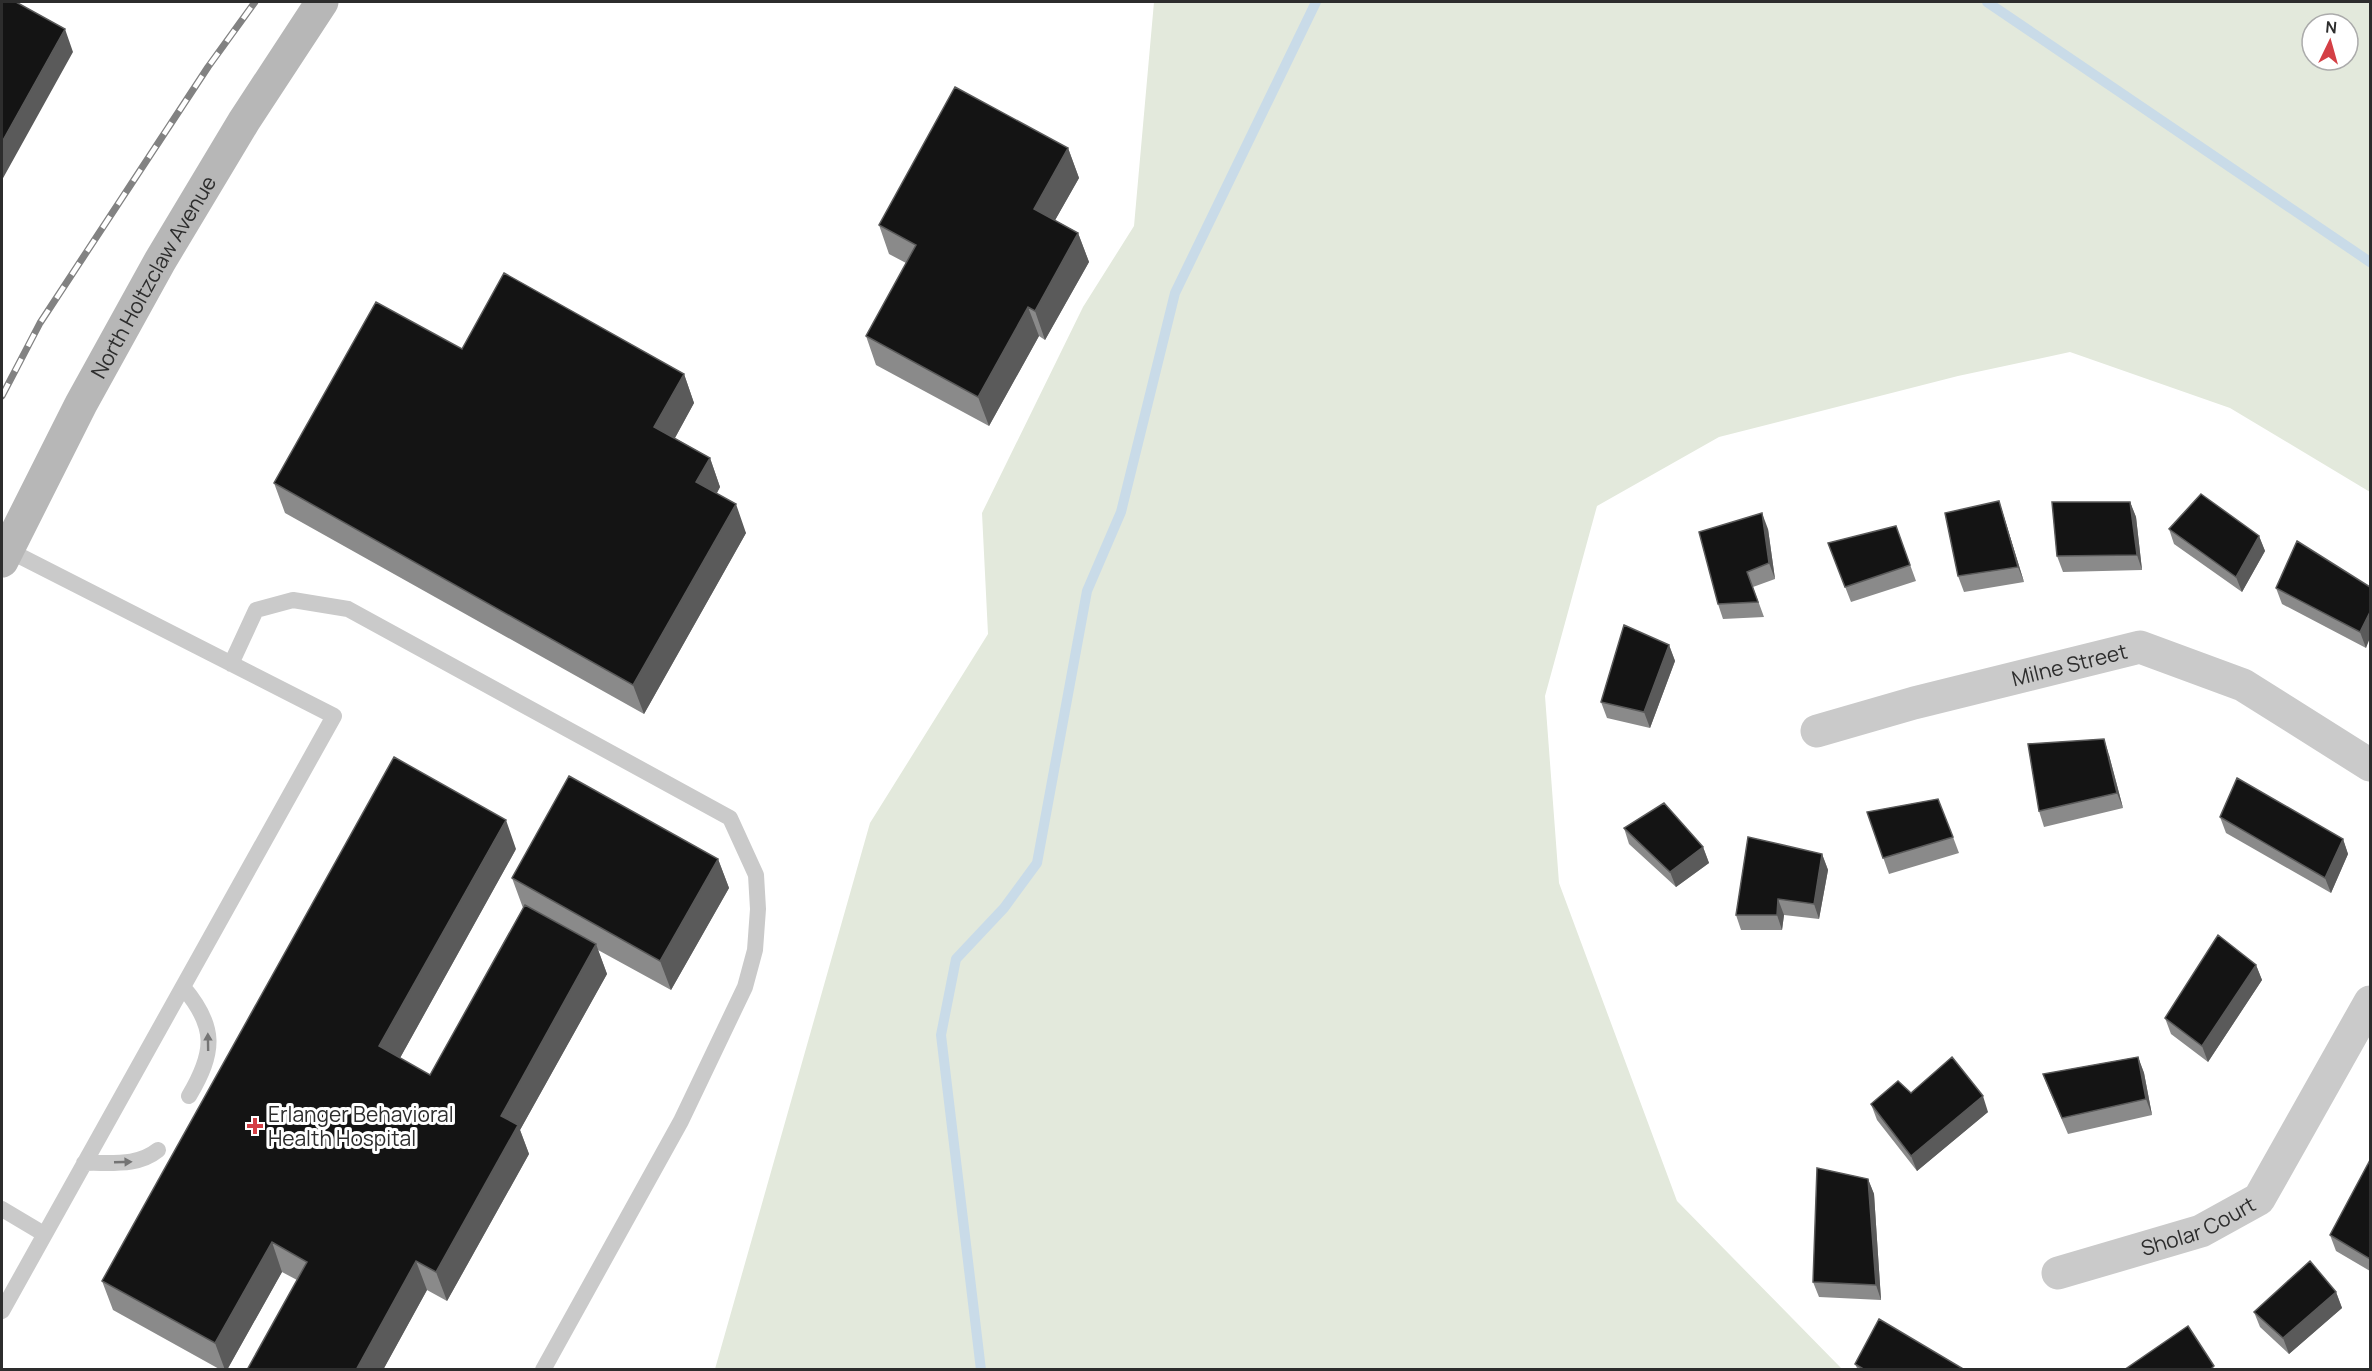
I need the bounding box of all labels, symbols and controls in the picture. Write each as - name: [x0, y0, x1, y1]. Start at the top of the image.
- north arrow: [2300, 12, 2360, 72]
- text: N: [2325, 16, 2338, 39]
- street label: North Holtzclaw Avenue: [84, 170, 222, 383]
- street label: Milne Street: [2009, 637, 2130, 692]
- one-way arrow: [204, 1032, 213, 1051]
- place label: Erlanger Behavioral Health Hospital: [268, 1100, 454, 1152]
- marker: Erlanger Behavioral Health Hospital: [246, 1117, 264, 1135]
- one-way arrow: [113, 1157, 132, 1167]
- street label: Sholar Court: [2137, 1190, 2260, 1262]

